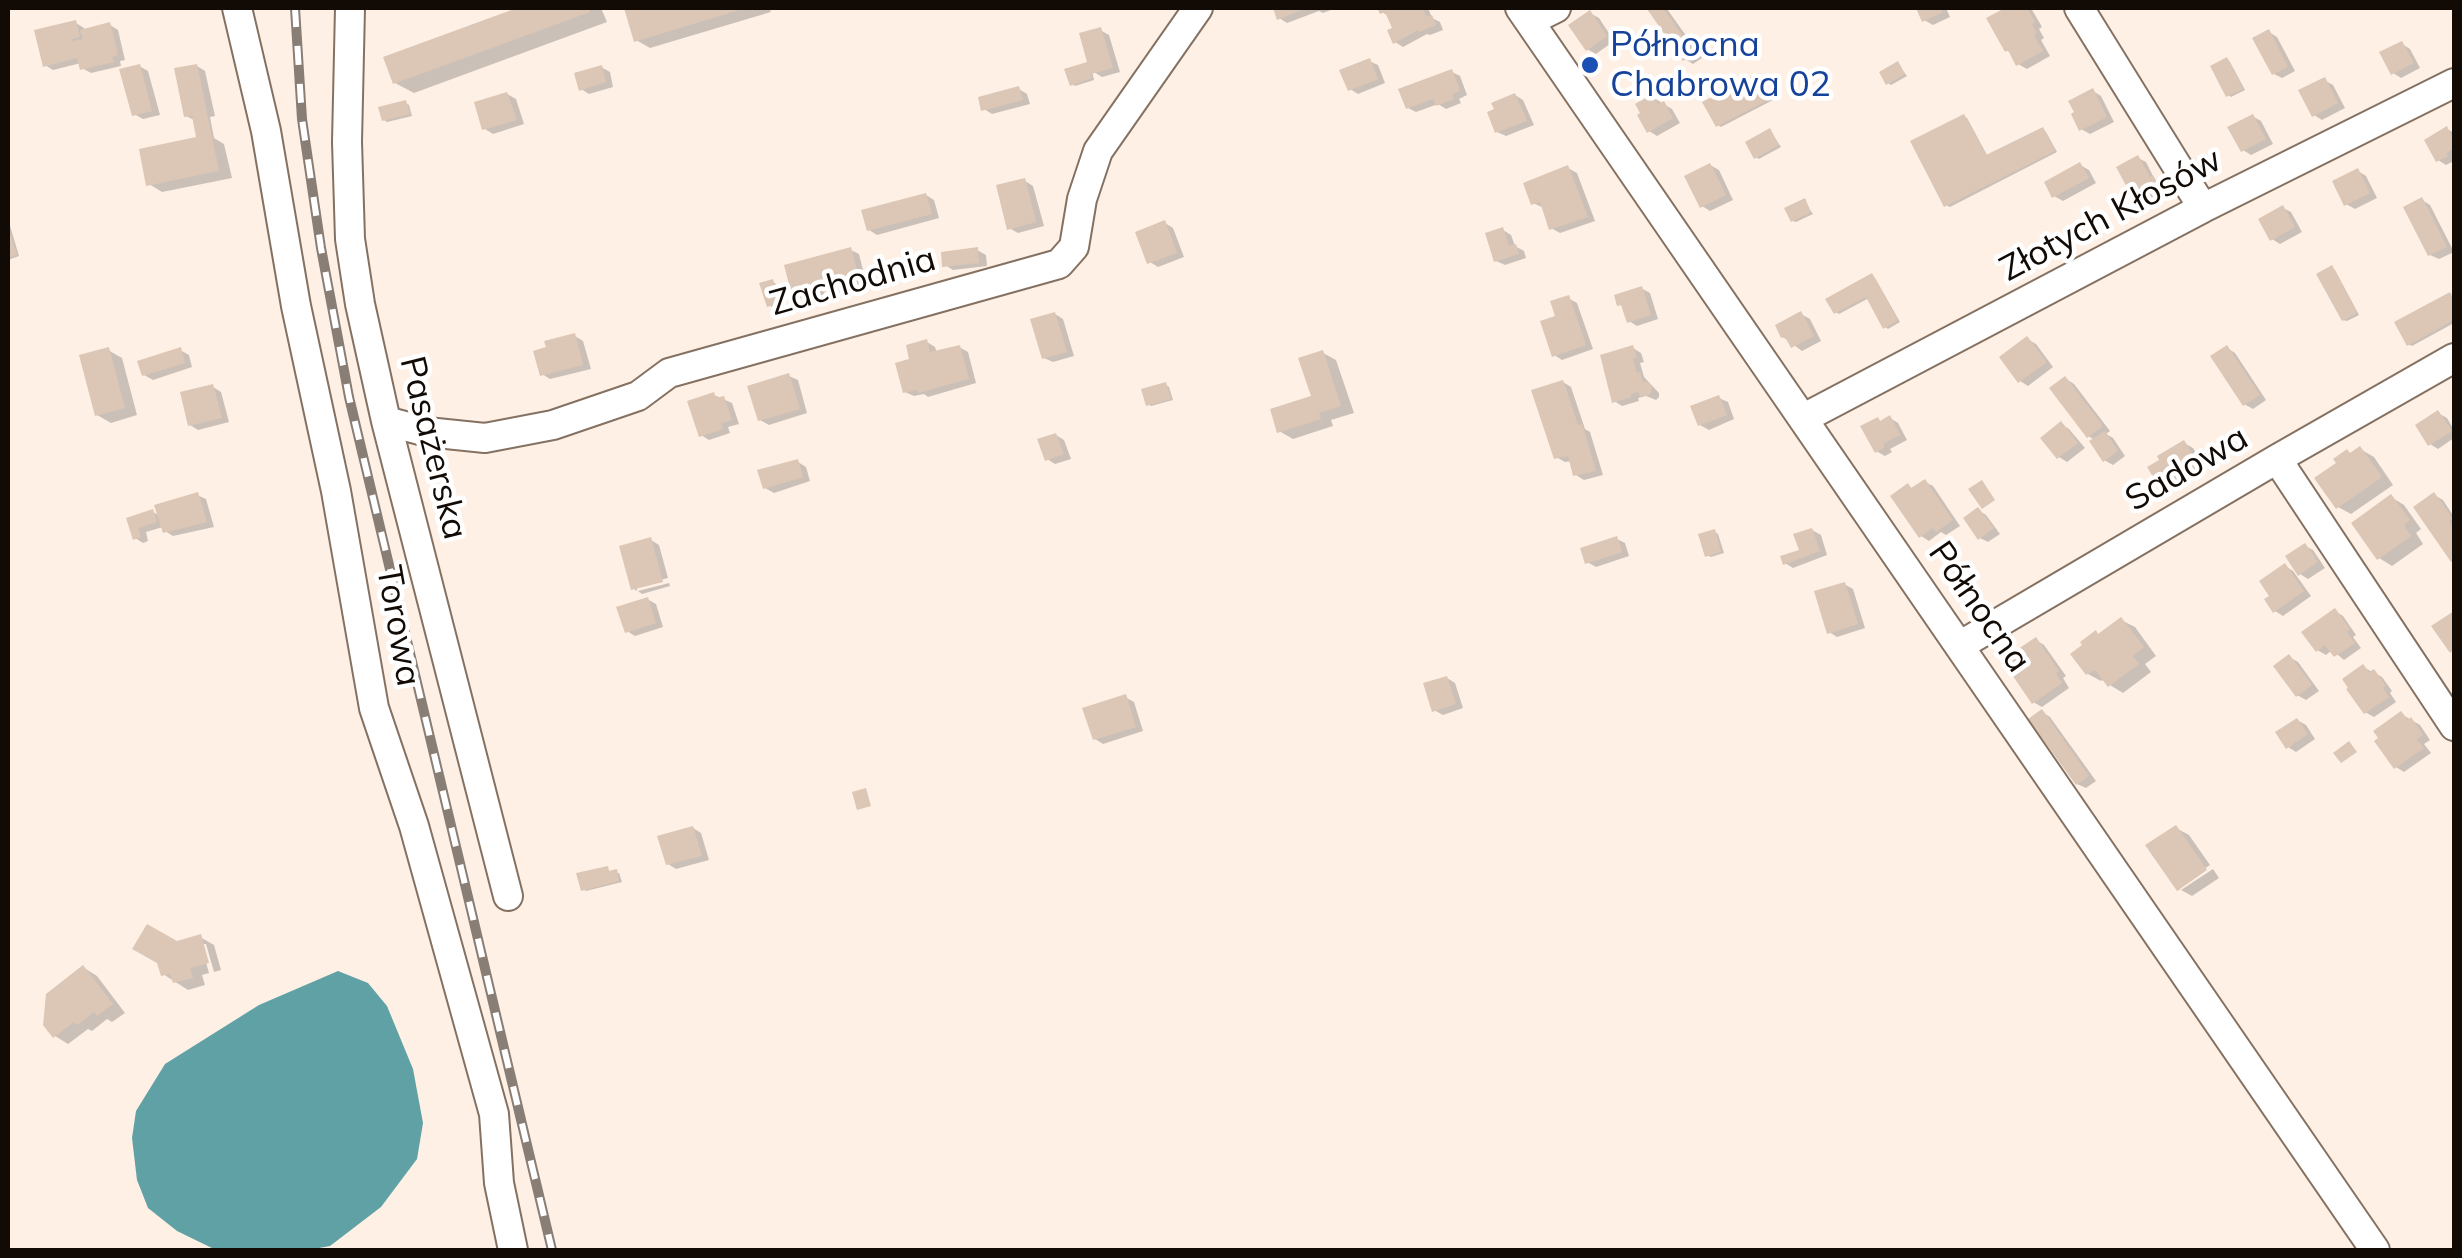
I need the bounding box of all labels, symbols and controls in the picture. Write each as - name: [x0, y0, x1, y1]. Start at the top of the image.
- place label: Północna Chabrowa 02: [1610, 24, 1831, 106]
- marker: Północna Chabrowa 02: [1579, 54, 1601, 76]
- street label: Złotych Kłosów: [1993, 139, 2229, 291]
- street label: Zachodnia: [765, 238, 941, 326]
- street label: Pasażerska: [390, 352, 476, 544]
- street label: Sadowa: [2118, 417, 2256, 521]
- street label: Północna: [1919, 534, 2039, 680]
- street label: Torowa: [367, 562, 429, 690]

